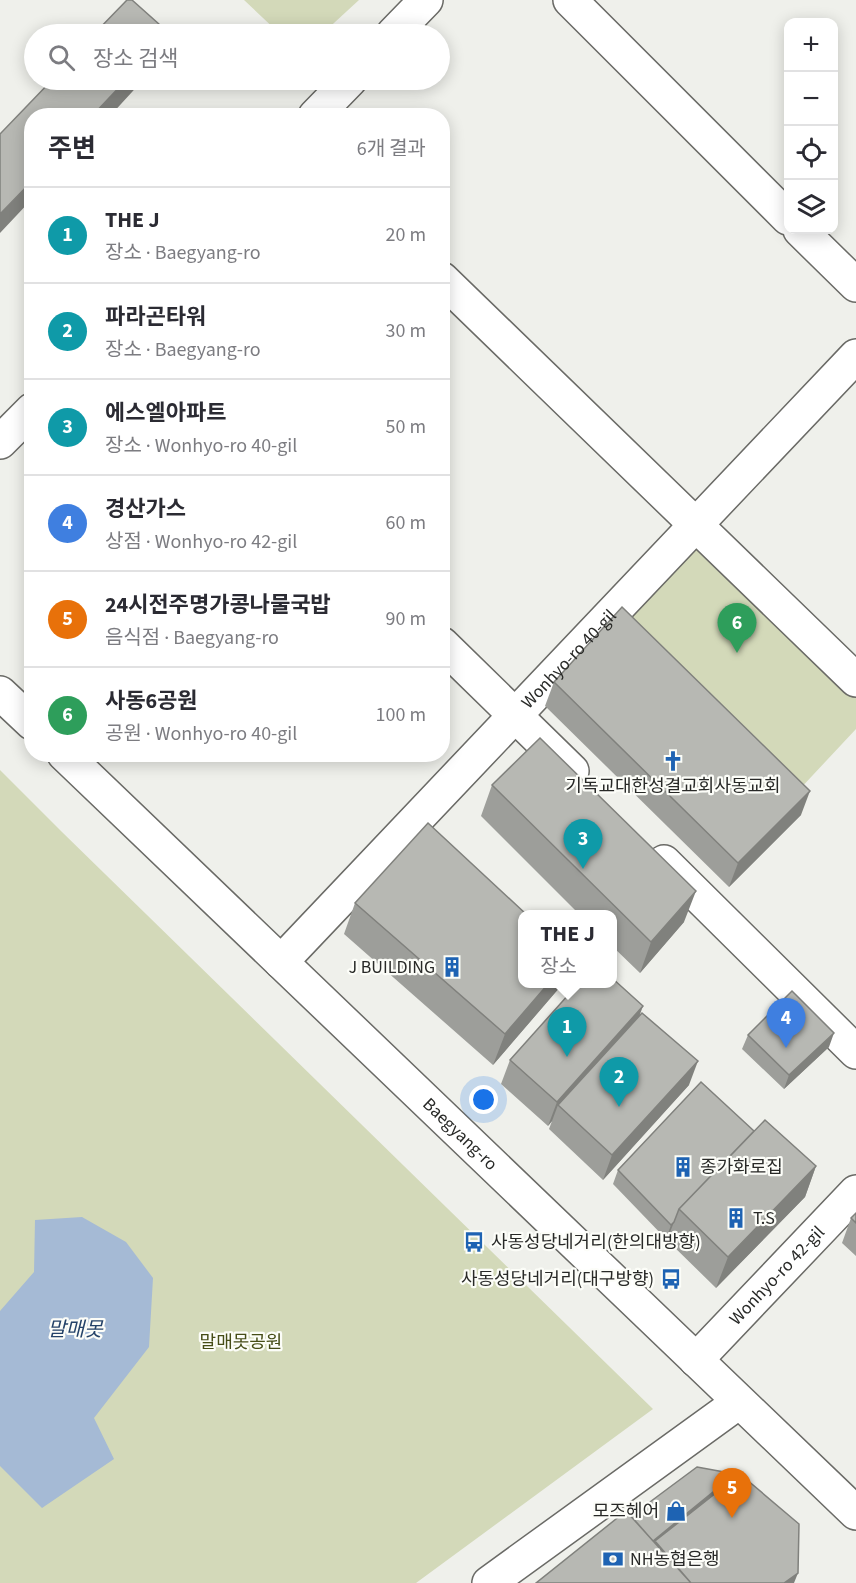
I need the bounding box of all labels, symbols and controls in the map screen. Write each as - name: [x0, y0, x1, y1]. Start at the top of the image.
- map controls: [784, 18, 838, 234]
- button: +: [784, 18, 838, 72]
- search box: [24, 24, 450, 90]
- icon: search: [45, 41, 78, 74]
- text: 장소 검색: [93, 43, 178, 75]
- button: −: [784, 72, 838, 126]
- button: locate: [784, 126, 838, 180]
- text: 주변: [48, 130, 96, 167]
- text: 6개 결과: [357, 135, 426, 163]
- button: layers: [784, 180, 838, 234]
- text: THE J: [105, 204, 160, 236]
- text: 1: [62, 221, 73, 249]
- text: 20 m: [386, 221, 426, 249]
- text: 장소 · Baegyang-ro: [105, 239, 261, 267]
- text: 파라곤타워: [105, 301, 206, 333]
- text: 2: [62, 317, 73, 345]
- text: 30 m: [386, 317, 426, 345]
- text: 장소 · Baegyang-ro: [105, 336, 261, 364]
- text: 에스엘아파트: [105, 397, 226, 429]
- text: 3: [62, 413, 73, 441]
- text: 50 m: [386, 413, 426, 441]
- text: 장소 · Wonhyo-ro 40-gil: [105, 432, 297, 460]
- text: 경산가스: [105, 493, 186, 525]
- text: 4: [62, 509, 73, 537]
- text: 60 m: [386, 509, 426, 537]
- text: 상점 · Wonhyo-ro 42-gil: [105, 528, 297, 556]
- text: 24시전주명가콩나물국밥: [105, 589, 331, 621]
- street label: Wonhyo-ro 40-gil: [516, 604, 622, 714]
- pin: 6: [718, 604, 756, 653]
- text: 5: [62, 605, 73, 633]
- text: 90 m: [386, 605, 426, 633]
- text: 음식점 · Baegyang-ro: [105, 624, 279, 652]
- text: 사동6공원: [105, 685, 198, 717]
- text: 6: [62, 701, 73, 729]
- text: 100 m: [376, 701, 426, 729]
- text: 공원 · Wonhyo-ro 40-gil: [105, 720, 297, 748]
- church icon: 기독교대한성결교회사동교회: [661, 749, 685, 773]
- place label: 기독교대한성결교회사동교회: [565, 774, 781, 799]
- pin: 3: [564, 820, 602, 869]
- popup: [518, 910, 617, 988]
- text: THE J: [540, 918, 595, 950]
- text: 장소: [540, 953, 577, 981]
- place label: J BUILDING: [349, 955, 435, 980]
- building icon: J BUILDING: [440, 955, 464, 979]
- pin: 4: [766, 998, 806, 1048]
- pin: 1: [548, 1008, 586, 1057]
- pin: 2: [600, 1058, 638, 1107]
- your location: [469, 1085, 498, 1114]
- street label: Baegyang-ro: [417, 1092, 503, 1176]
- building icon: 종가화로집: [671, 1155, 695, 1179]
- place label: 종가화로집: [700, 1155, 783, 1180]
- building icon: T.S: [724, 1206, 748, 1230]
- place label: T.S: [753, 1206, 775, 1231]
- street label: Wonhyo-ro 42-gil: [724, 1220, 830, 1331]
- bus stop icon: 사동성당네거리(한의대방향): [462, 1230, 486, 1254]
- place label: 사동성당네거리(한의대방향): [491, 1230, 701, 1255]
- place label: 사동성당네거리(대구방향): [461, 1267, 654, 1292]
- bus stop icon: 사동성당네거리(대구방향): [659, 1267, 683, 1291]
- water label: 말매못: [47, 1316, 104, 1344]
- park label: 말매못공원: [200, 1330, 282, 1355]
- pin: 5: [712, 1468, 752, 1518]
- place label: 모즈헤어: [593, 1499, 659, 1524]
- shop icon: 모즈헤어: [664, 1499, 688, 1523]
- bank icon: NH농협은행: [601, 1547, 625, 1571]
- place label: NH농협은행: [630, 1547, 720, 1572]

